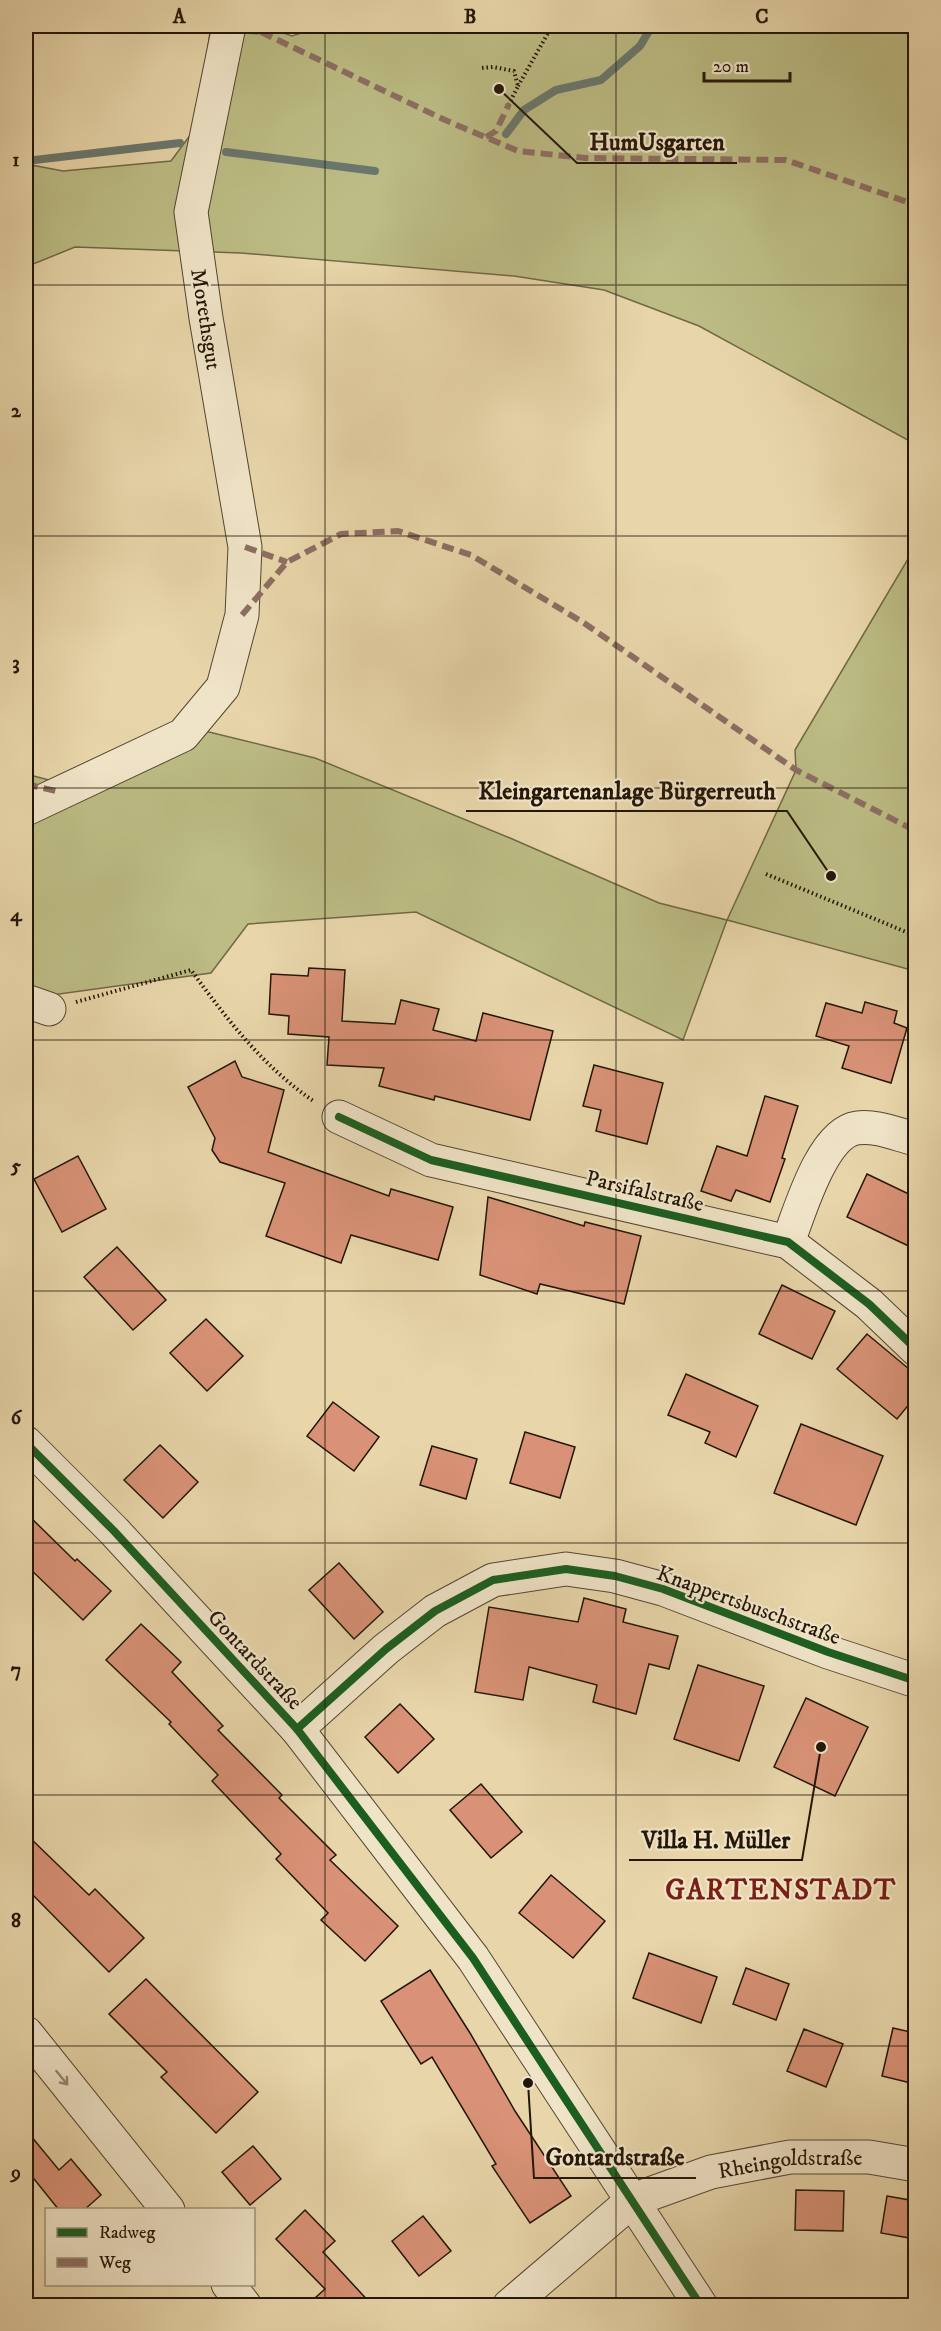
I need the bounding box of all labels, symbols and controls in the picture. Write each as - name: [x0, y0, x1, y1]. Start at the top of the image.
- text: A: [172, 5, 187, 30]
- text: B: [464, 5, 476, 30]
- text: C: [755, 5, 769, 30]
- scale bar: [704, 45, 790, 83]
- text: 20 m: [713, 56, 749, 78]
- callout: HumUsgarten: [577, 121, 737, 163]
- text: HumUsgarten: [589, 128, 725, 158]
- text: 1: [12, 148, 20, 173]
- street label: Morethsgut: [184, 267, 227, 372]
- text: 2: [11, 399, 22, 424]
- text: 3: [12, 651, 20, 676]
- callout: Kleingartenanlage Bürgerreuth: [466, 769, 787, 811]
- text: Kleingartenanlage Bürgerreuth: [478, 777, 776, 807]
- text: 4: [10, 903, 23, 928]
- text: 5: [10, 1154, 21, 1179]
- street label: Parsifalstraße: [583, 1165, 706, 1218]
- text: 6: [11, 1406, 23, 1431]
- street label: Knappertsbuschstraße: [653, 1560, 844, 1651]
- street label: Gontardstraße: [202, 1604, 308, 1716]
- text: 7: [11, 1658, 21, 1683]
- callout: Villa H. Müller: [629, 1818, 802, 1860]
- text: Villa H. Müller: [641, 1826, 791, 1856]
- district label: GARTENSTADT: [665, 1873, 897, 1908]
- text: 8: [11, 1909, 21, 1934]
- one-way arrow: [56, 2070, 69, 2086]
- callout: Gontardstraße: [534, 2136, 696, 2178]
- text: Gontardstraße: [546, 2143, 684, 2173]
- street label: Rheingoldstraße: [716, 2145, 862, 2185]
- text: 9: [9, 2161, 21, 2186]
- legend: [45, 2208, 255, 2286]
- text: Radweg: [99, 2222, 155, 2244]
- text: Weg: [98, 2252, 131, 2274]

